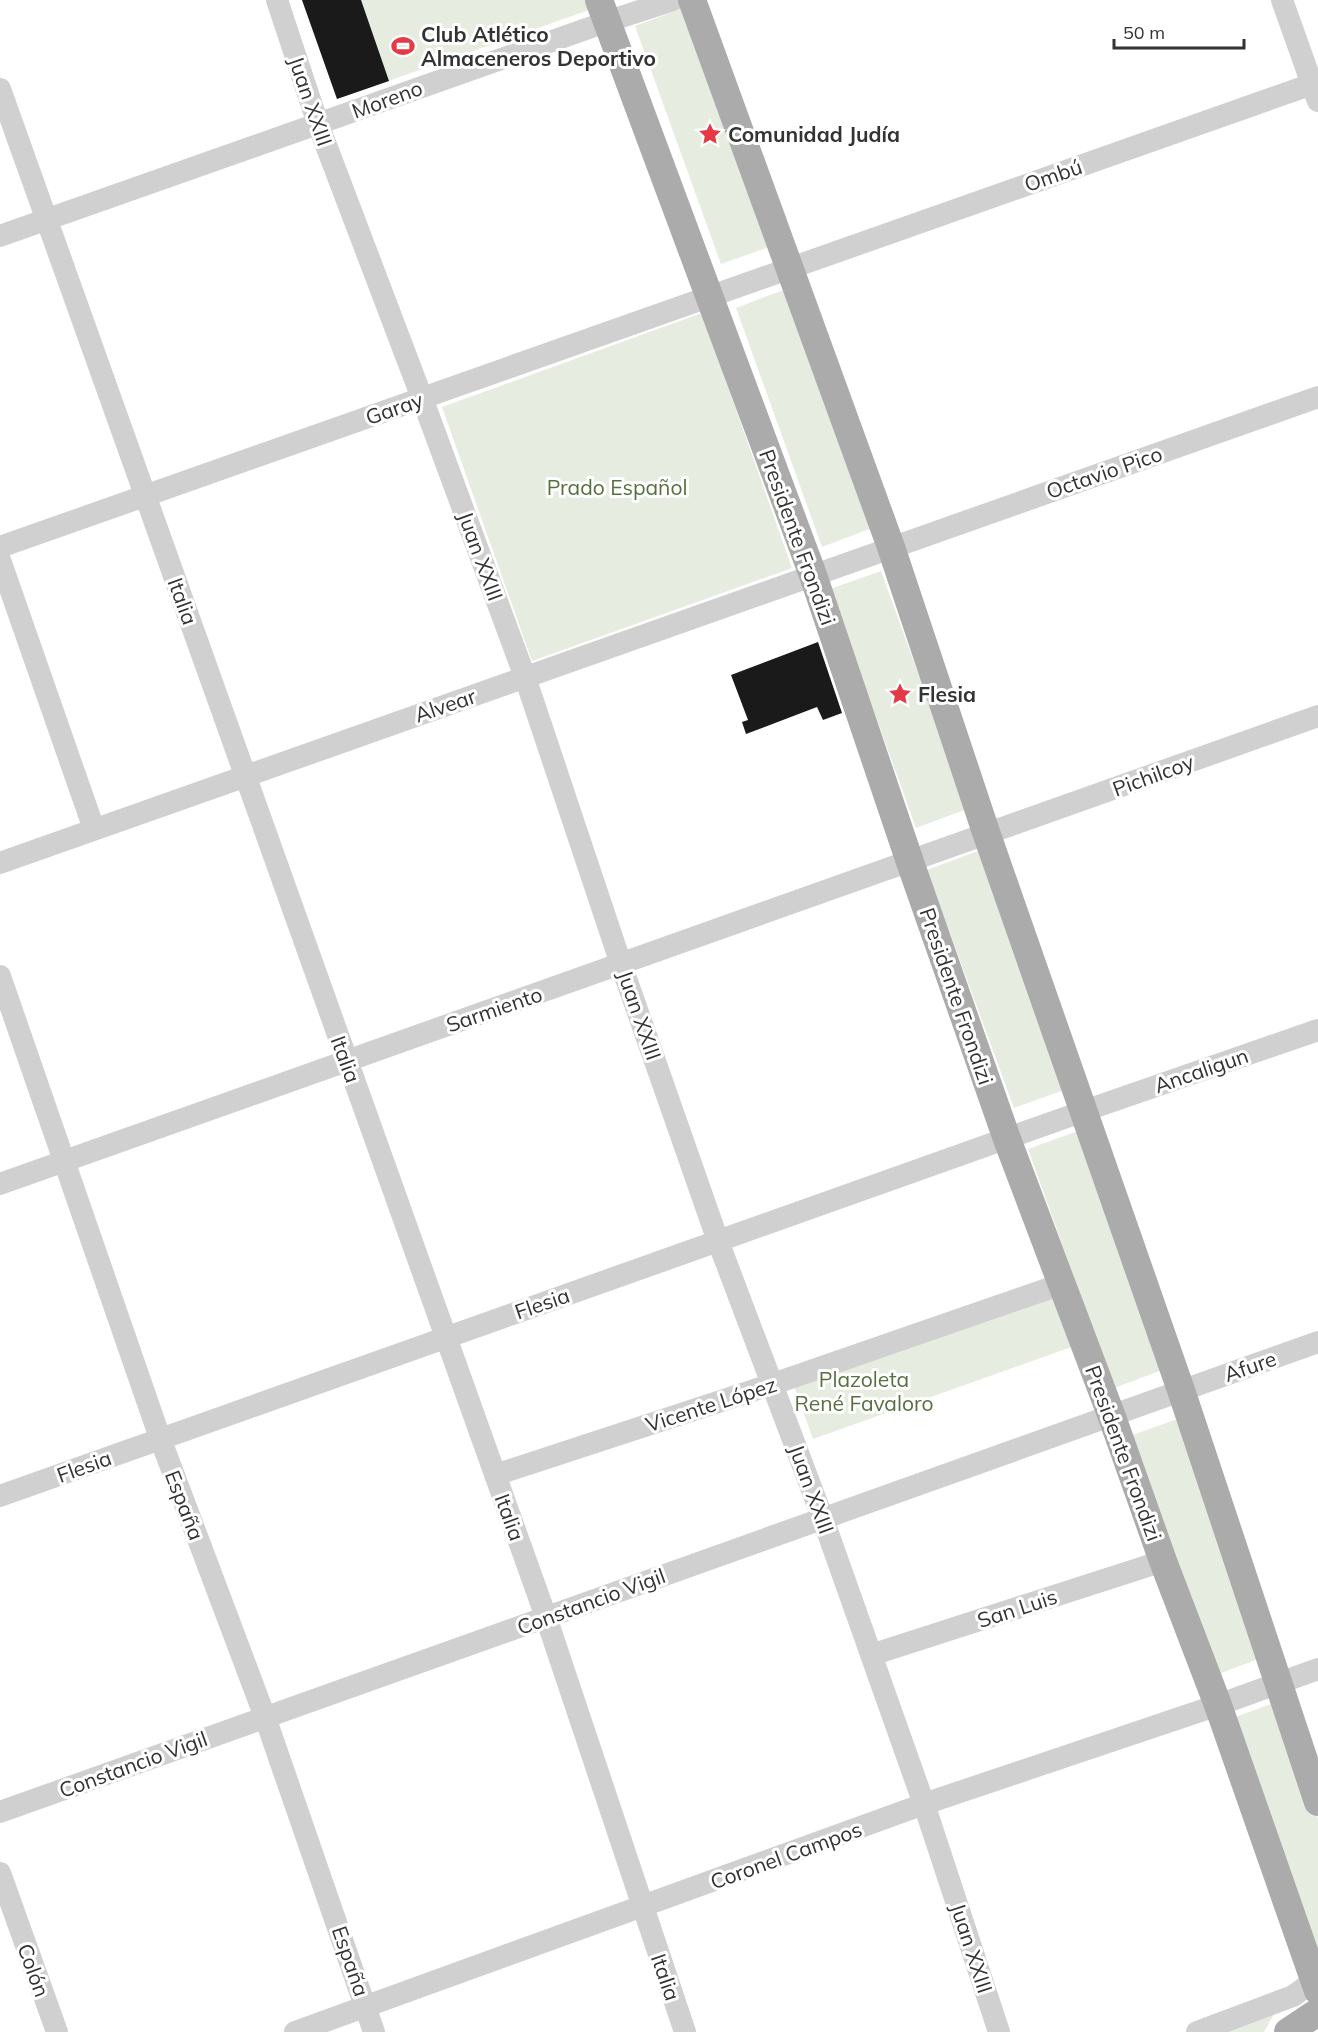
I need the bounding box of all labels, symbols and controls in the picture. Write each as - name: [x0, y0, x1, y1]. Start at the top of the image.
- scale bar: [1114, 12, 1244, 50]
- place label: Club Atlético Almaceneros Deportivo: [421, 21, 656, 71]
- text: 50 m: [1123, 21, 1165, 44]
- sports icon: Club Atlético Almaceneros Deportivo: [390, 33, 416, 59]
- street label: Juan XXIII: [284, 53, 338, 149]
- street label: Moreno: [348, 74, 426, 124]
- place icon: Comunidad Judía: [697, 121, 723, 147]
- place label: Comunidad Judía: [728, 121, 900, 147]
- street label: Ombú: [1021, 153, 1085, 197]
- street label: Garay: [362, 386, 426, 430]
- street label: Octavio Pico: [1043, 440, 1165, 504]
- street label: Presidente Frondizi: [754, 446, 842, 628]
- park label: Prado Español: [547, 474, 687, 500]
- street label: Juan XXIII: [453, 508, 509, 604]
- street label: Italia: [163, 574, 203, 628]
- place icon: Flesia: [887, 681, 913, 707]
- place label: Flesia: [918, 681, 976, 707]
- street label: Alvear: [411, 682, 479, 728]
- street label: Pichilcoy: [1109, 748, 1197, 802]
- street label: Presidente Frondizi: [915, 904, 999, 1088]
- street label: Juan XXIII: [613, 967, 667, 1063]
- street label: Sarmiento: [443, 980, 545, 1038]
- street label: Italia: [326, 1032, 366, 1086]
- street label: Ancaligun: [1151, 1042, 1251, 1098]
- street label: Flesia: [511, 1282, 573, 1324]
- street label: Afure: [1221, 1345, 1279, 1387]
- street label: Presidente Frondizi: [1080, 1362, 1168, 1544]
- park label: Plazoleta René Favaloro: [795, 1366, 933, 1416]
- street label: Vicente López: [642, 1371, 780, 1437]
- street label: Juan XXIII: [784, 1441, 840, 1537]
- street label: Flesia: [53, 1444, 115, 1488]
- street label: España: [160, 1466, 210, 1544]
- street label: Italia: [490, 1490, 530, 1544]
- street label: Constancio Vigil: [513, 1562, 669, 1640]
- street label: San Luis: [974, 1583, 1060, 1633]
- street label: Constancio Vigil: [55, 1725, 211, 1803]
- street label: Coronel Campos: [707, 1816, 865, 1894]
- street label: Juan XXIII: [945, 1900, 999, 1996]
- street label: España: [327, 1922, 375, 2000]
- street label: Colón: [12, 1940, 56, 2000]
- street label: Italia: [646, 1950, 686, 2004]

